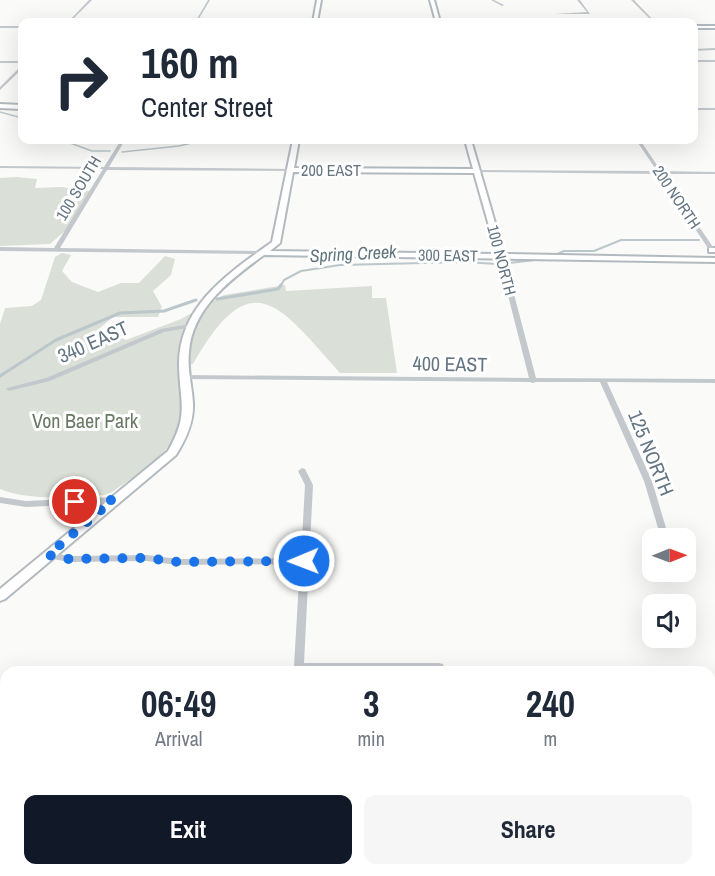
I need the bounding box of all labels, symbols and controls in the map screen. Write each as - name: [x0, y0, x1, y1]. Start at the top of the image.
- text: 160 m: [141, 35, 239, 91]
- icon: right: [42, 42, 120, 120]
- text: Center Street: [141, 89, 273, 125]
- street label: 100 SOUTH: [50, 152, 106, 224]
- street label: 200 EAST: [301, 159, 361, 181]
- street label: 200 NORTH: [648, 161, 706, 233]
- street label: 100 NORTH: [482, 222, 522, 298]
- water label: Spring Creek: [309, 239, 398, 268]
- street label: 300 EAST: [418, 243, 478, 267]
- street label: 340 EAST: [53, 314, 132, 369]
- street label: 400 EAST: [412, 349, 488, 378]
- street label: 125 NORTH: [622, 406, 681, 500]
- park label: Von Baer Park: [32, 407, 139, 434]
- pin: [49, 476, 100, 527]
- icon: arrive: [58, 485, 91, 518]
- north arrow: [642, 528, 696, 582]
- map controls: [642, 528, 696, 648]
- position arrow: [272, 529, 336, 593]
- button: sound: [642, 594, 696, 648]
- text: 06:49: [141, 680, 216, 728]
- text: 3: [363, 680, 379, 728]
- text: 240: [526, 680, 575, 728]
- text: Arrival: [155, 725, 202, 752]
- text: min: [357, 725, 385, 752]
- text: m: [544, 725, 557, 752]
- button: Exit: [24, 795, 352, 864]
- button: Share: [364, 795, 692, 864]

